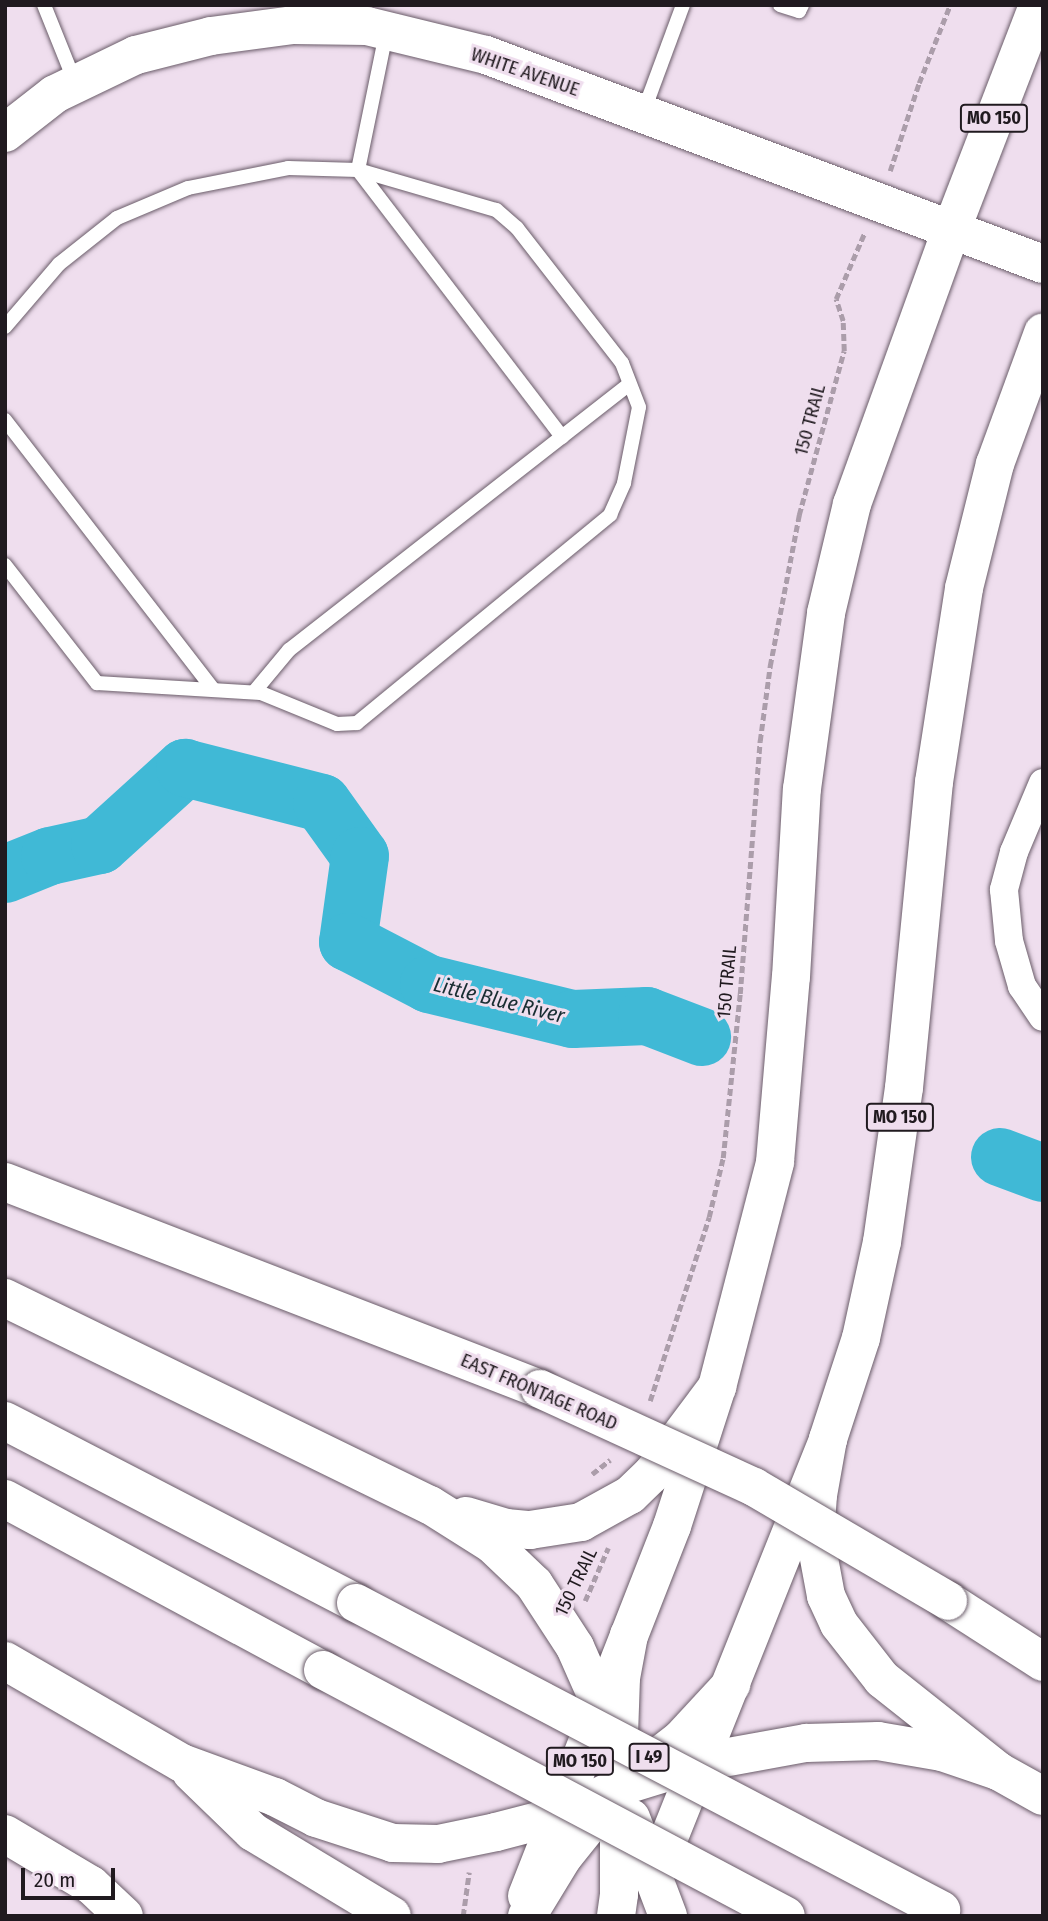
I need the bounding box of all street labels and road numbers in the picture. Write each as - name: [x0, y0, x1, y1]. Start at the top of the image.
- street label: WHITE AVENUE: [468, 43, 582, 101]
- road number: MO 150: [959, 104, 1029, 132]
- street label: 150 TRAIL: [790, 382, 830, 458]
- street label: 150 TRAIL: [712, 945, 742, 1019]
- road number: MO 150: [865, 1102, 935, 1132]
- street label: EAST FRONTAGE ROAD: [457, 1349, 621, 1435]
- street label: 150 TRAIL: [550, 1544, 602, 1620]
- road number: I 49: [628, 1742, 670, 1772]
- road number: MO 150: [545, 1746, 615, 1776]

